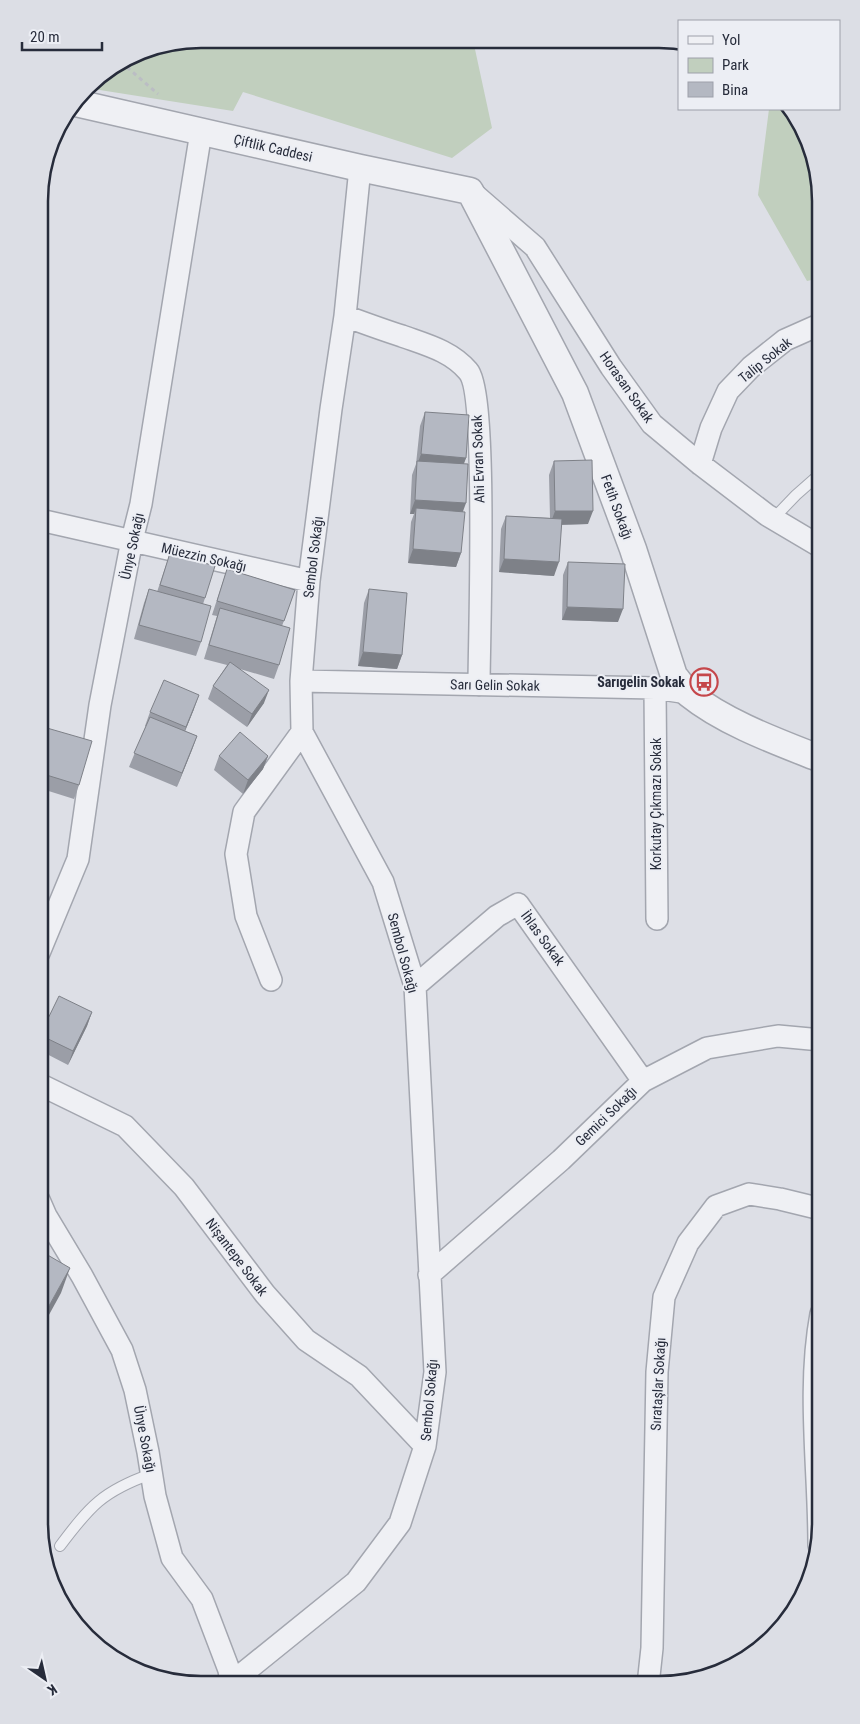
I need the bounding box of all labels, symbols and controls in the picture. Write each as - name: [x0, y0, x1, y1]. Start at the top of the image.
- scale bar: [22, 20, 102, 52]
- legend: [678, 20, 840, 110]
- text: 20 m: [30, 28, 60, 46]
- text: Yol: [722, 31, 740, 49]
- text: Park: [722, 56, 749, 74]
- text: Bina: [722, 81, 748, 99]
- street label: Çiftlik Caddesi: [232, 131, 314, 165]
- street label: Talip Sokak: [735, 333, 795, 386]
- street label: Horasan Sokak: [597, 348, 658, 426]
- street label: Ahi Evran Sokak: [468, 414, 488, 503]
- street label: Fetih Sokağı: [598, 472, 636, 542]
- street label: Ünye Sokağı: [117, 511, 147, 581]
- street label: Sembol Sokağı: [300, 515, 326, 599]
- street label: Müezzin Sokağı: [160, 539, 248, 575]
- bus stop icon: Sarıgelin Sokak: [689, 667, 719, 697]
- place label: Sarıgelin Sokak: [597, 674, 685, 690]
- street label: Sarı Gelin Sokak: [450, 676, 541, 694]
- street label: Korkutay Çıkmazı Sokak: [648, 737, 664, 870]
- street label: İhlas Sokak: [518, 908, 569, 969]
- street label: Sembol Sokağı: [385, 911, 421, 995]
- street label: Gemici Sokağı: [572, 1083, 640, 1149]
- street label: Nişantepe Sokak: [203, 1215, 272, 1299]
- street label: Sırataşlar Sokağı: [648, 1337, 668, 1431]
- street label: Sembol Sokağı: [417, 1358, 441, 1442]
- street label: Ünye Sokağı: [131, 1404, 159, 1474]
- north arrow: [20, 1654, 70, 1704]
- text: K: [44, 1681, 60, 1699]

